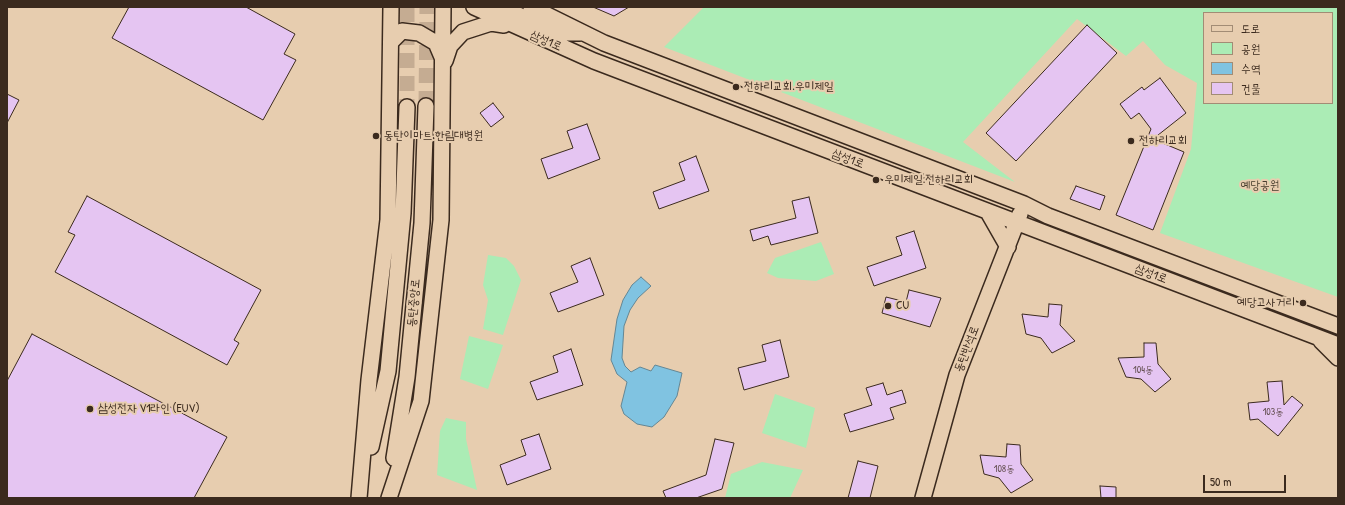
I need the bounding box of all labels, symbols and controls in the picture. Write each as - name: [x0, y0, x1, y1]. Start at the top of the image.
- legend: [1203, 12, 1333, 104]
- text: 도로: [1241, 20, 1260, 37]
- street label: 삼성1로: [528, 28, 564, 54]
- text: 공원: [1241, 40, 1260, 57]
- text: 수역: [1241, 60, 1260, 77]
- place label: 전하리교회.우미제일: [744, 80, 833, 94]
- text: 건물: [1241, 80, 1260, 97]
- marker: 전하리교회.우미제일: [731, 82, 741, 92]
- place label: 동탄이마트.한림대병원: [384, 129, 483, 143]
- marker: 동탄이마트.한림대병원: [371, 131, 381, 141]
- place label: 전하리교회: [1139, 134, 1187, 148]
- marker: 전하리교회: [1126, 136, 1136, 146]
- street label: 삼성1로: [830, 146, 866, 172]
- place label: 우미제일.전하리교회: [884, 173, 973, 187]
- marker: 우미제일.전하리교회: [871, 175, 881, 185]
- park label: 예당공원: [1241, 179, 1279, 193]
- street label: 삼성1로: [1133, 261, 1169, 287]
- street label: 동탄중앙로: [405, 278, 423, 328]
- place label: 예당고사거리: [1237, 296, 1295, 310]
- marker: 예당고사거리: [1298, 298, 1308, 308]
- place label: CU: [896, 299, 909, 313]
- marker: CU: [883, 301, 893, 311]
- street label: 동탄반석로: [952, 324, 982, 374]
- house number: 104동: [1133, 364, 1153, 376]
- place label: 삼성전자 V1라인 (EUV): [98, 402, 200, 416]
- marker: 삼성전자 V1라인 (EUV): [85, 404, 95, 414]
- house number: 103동: [1263, 406, 1283, 418]
- house number: 108동: [994, 463, 1014, 475]
- scale bar: [1205, 467, 1288, 493]
- text: 50 m: [1210, 473, 1231, 490]

